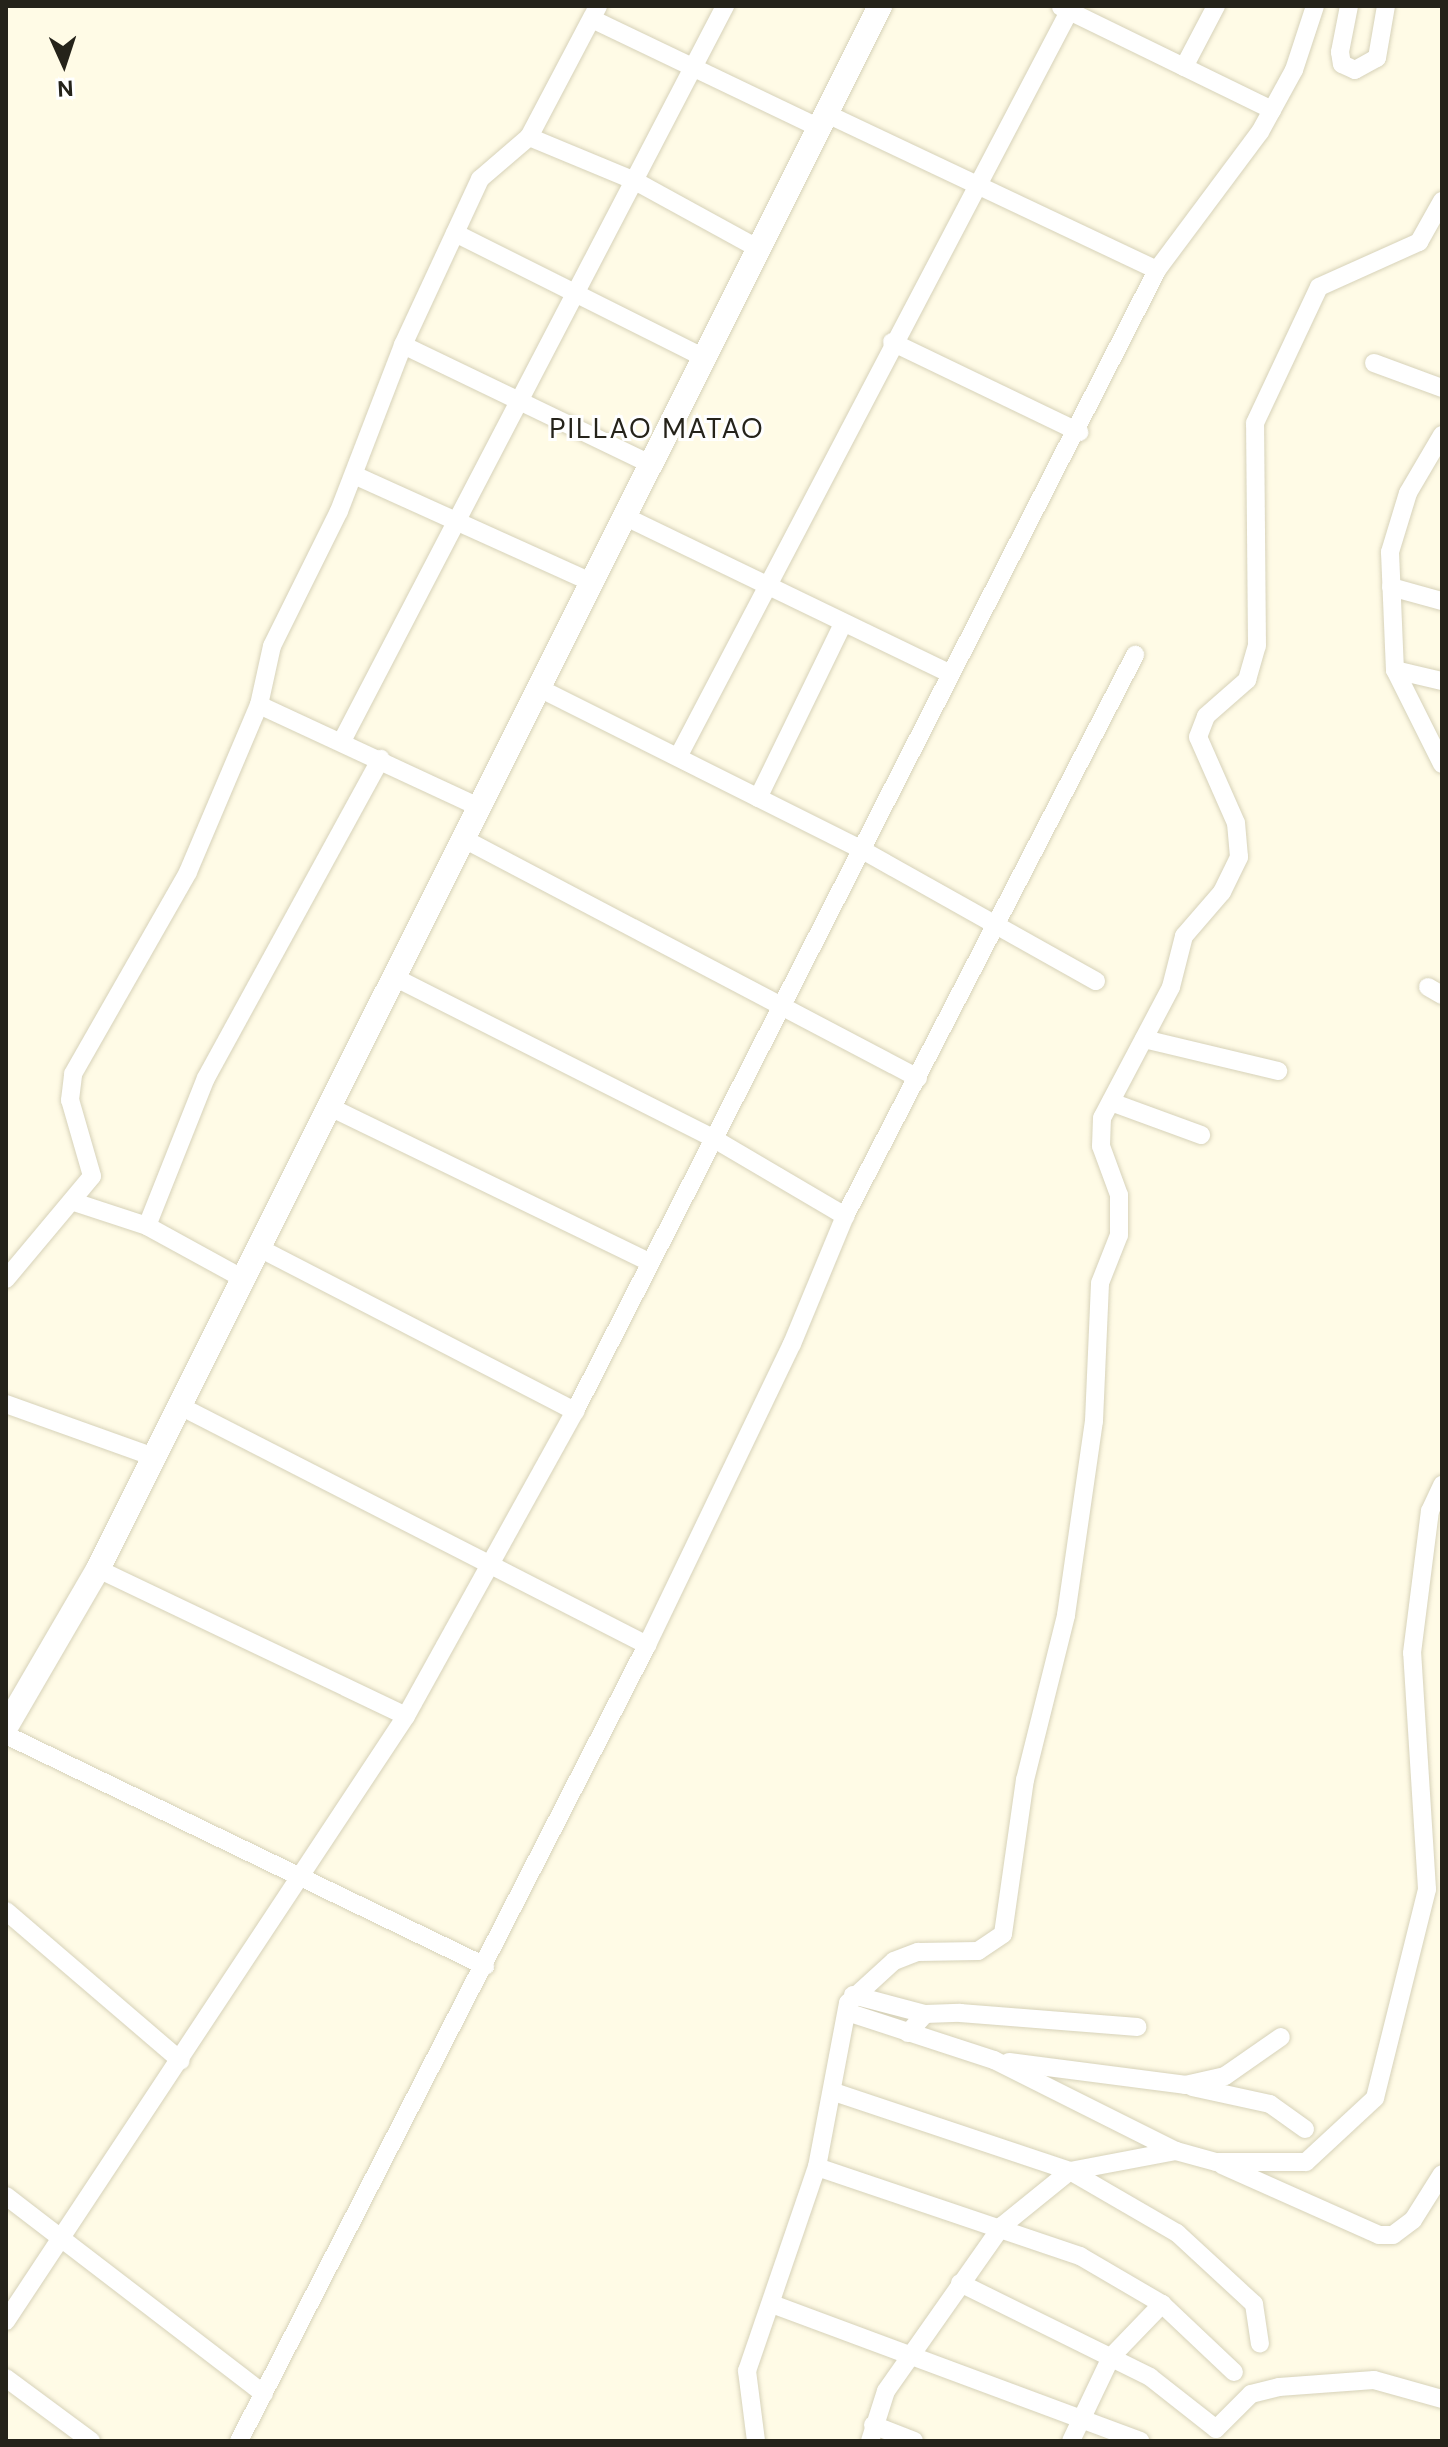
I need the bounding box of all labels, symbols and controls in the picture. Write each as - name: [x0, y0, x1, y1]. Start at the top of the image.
- north arrow: [24, 24, 104, 104]
- text: N: [57, 74, 74, 103]
- district label: PILLAO MATAO: [549, 412, 765, 446]

